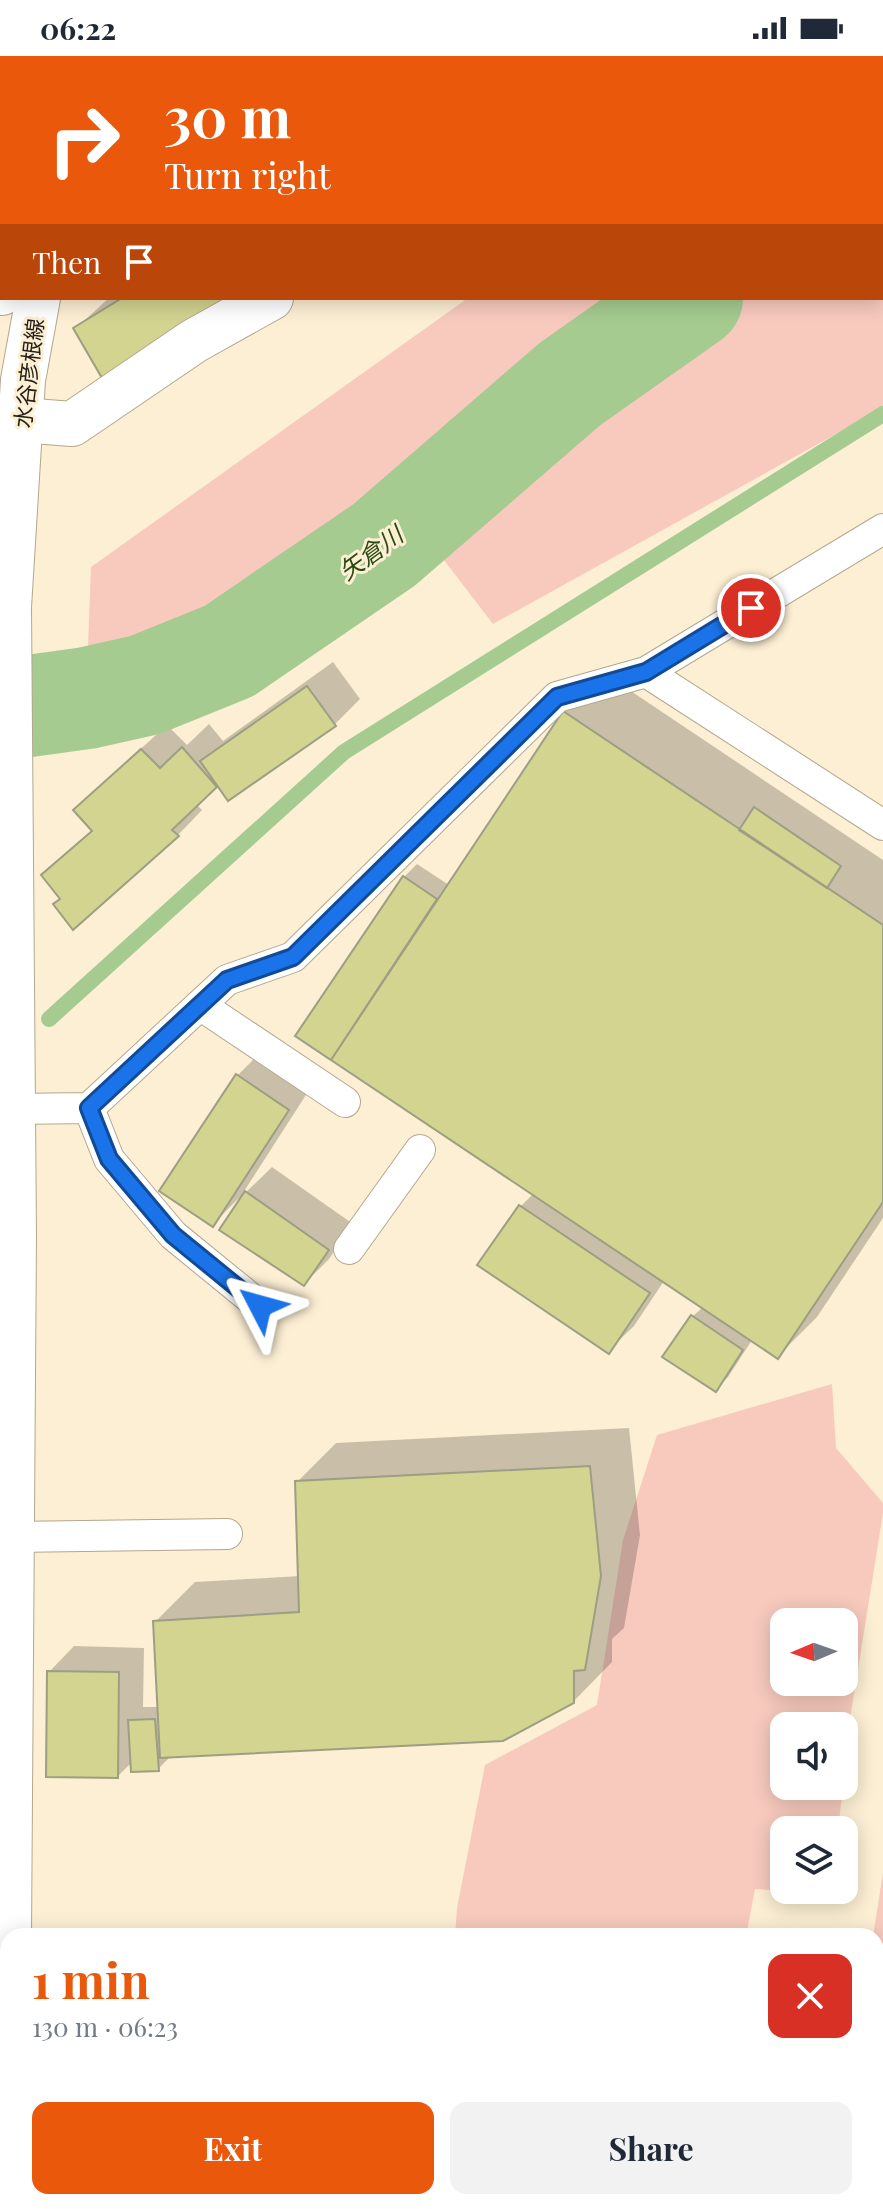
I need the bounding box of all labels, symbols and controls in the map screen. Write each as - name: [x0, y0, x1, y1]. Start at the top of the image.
- text: 06:22: [40, 8, 116, 48]
- text: 30 m: [164, 78, 291, 153]
- icon: right: [32, 88, 136, 192]
- text: Turn right: [164, 150, 331, 198]
- icon: arrive: [117, 240, 161, 284]
- text: Then: [32, 242, 101, 282]
- street label: 水谷彦根線: [6, 317, 50, 429]
- water label: 矢倉川: [331, 516, 411, 586]
- pin: [717, 574, 785, 642]
- icon: arrive: [729, 586, 773, 630]
- position arrow: [218, 1264, 302, 1348]
- north arrow: [770, 1608, 858, 1696]
- map controls: [770, 1608, 858, 1904]
- button: sound: [770, 1712, 858, 1800]
- button: layers: [770, 1816, 858, 1904]
- text: 1 min: [32, 1947, 150, 2011]
- button: close: [768, 1954, 852, 2038]
- text: 130 m · 06:23: [32, 2009, 178, 2044]
- button: Exit: [32, 2102, 434, 2194]
- button: Share: [450, 2102, 852, 2194]

